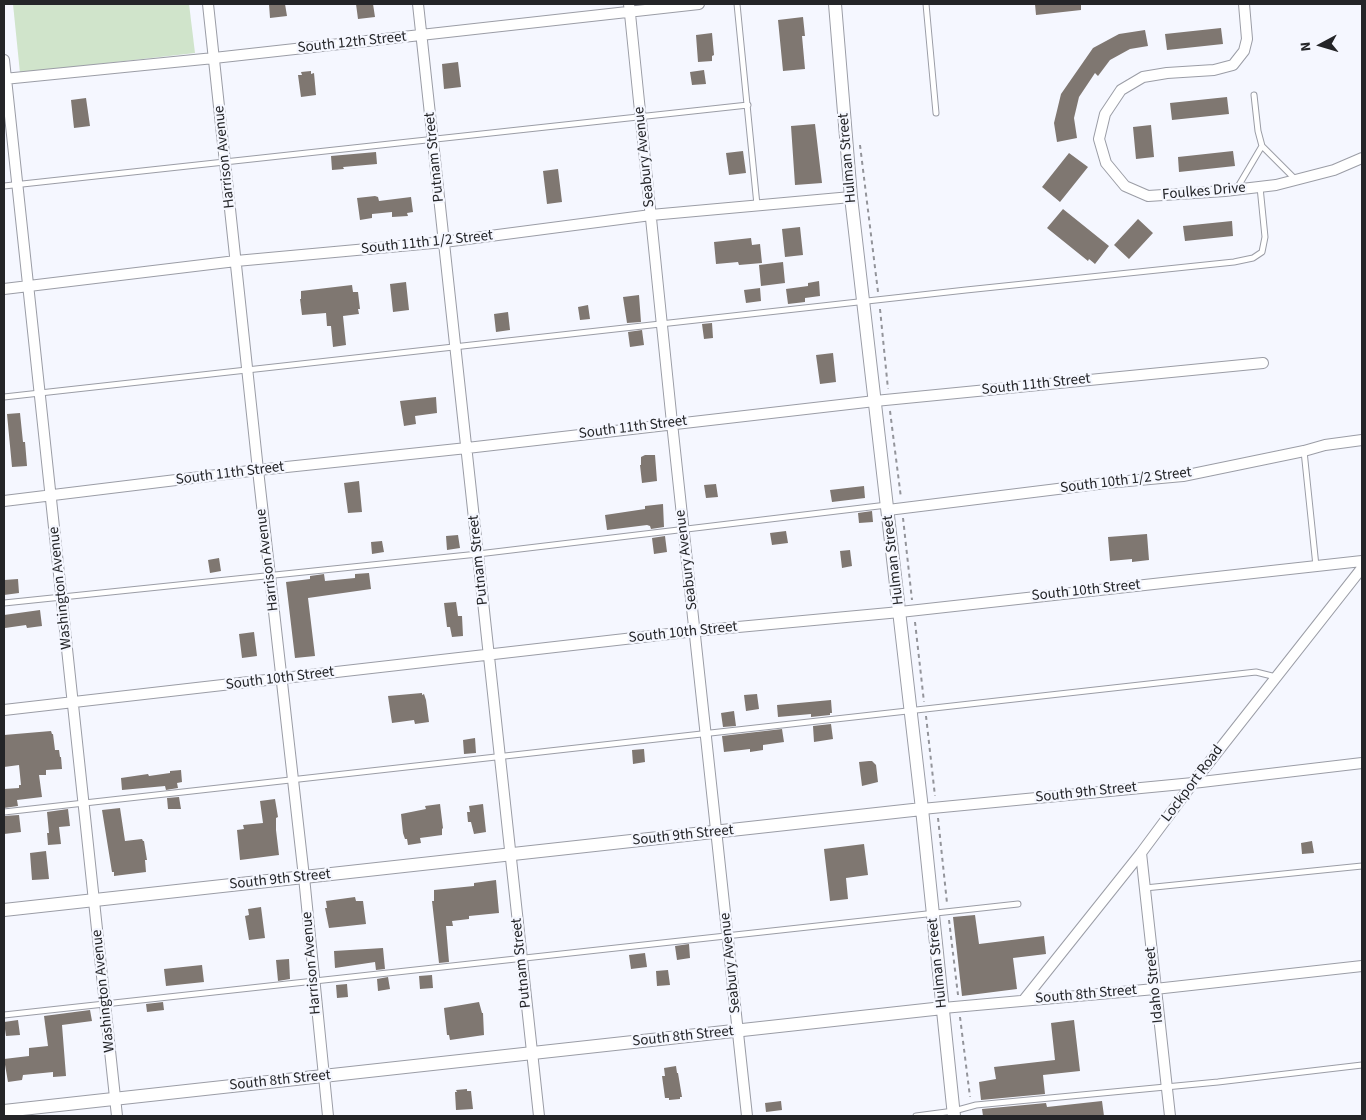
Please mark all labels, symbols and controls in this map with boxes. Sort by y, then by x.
north arrow [1296,20,1346,70]
street label: South 12th Street [297,28,407,58]
text: N [1296,41,1317,52]
street label: Harrison Avenue [211,105,239,209]
street label: Seabury Avenue [631,106,659,208]
street label: Putnam Street [421,111,449,203]
street label: Hulman Street [835,112,861,204]
street label: Foulkes Drive [1162,179,1246,205]
street label: South 11th 1/2 Street [360,227,494,259]
street label: South 11th Street [981,370,1091,400]
street label: South 11th Street [578,412,688,444]
street label: South 11th Street [175,458,285,490]
street label: South 10th 1/2 Street [1059,464,1193,498]
street label: Harrison Avenue [253,508,283,612]
street label: Seabury Avenue [672,509,702,611]
street label: Putnam Street [465,514,493,606]
street label: Hulman Street [880,514,908,606]
street label: Washington Avenue [46,526,76,650]
street label: South 10th Street [1031,576,1141,606]
street label: South 10th Street [628,618,738,648]
street label: South 10th Street [225,663,335,695]
street label: Lockport Road [1158,742,1228,826]
street label: South 9th Street [1034,779,1138,807]
street label: South 9th Street [631,822,735,850]
street label: South 9th Street [228,866,332,894]
street label: Harrison Avenue [299,911,325,1015]
street label: Seabury Avenue [717,912,745,1014]
street label: Putnam Street [508,917,536,1009]
street label: Hulman Street [924,917,952,1009]
street label: Washington Avenue [89,929,119,1053]
street label: Idaho Street [1142,946,1168,1024]
street label: South 8th Street [1035,982,1137,1008]
street label: South 8th Street [631,1023,735,1051]
street label: South 8th Street [228,1067,332,1095]

